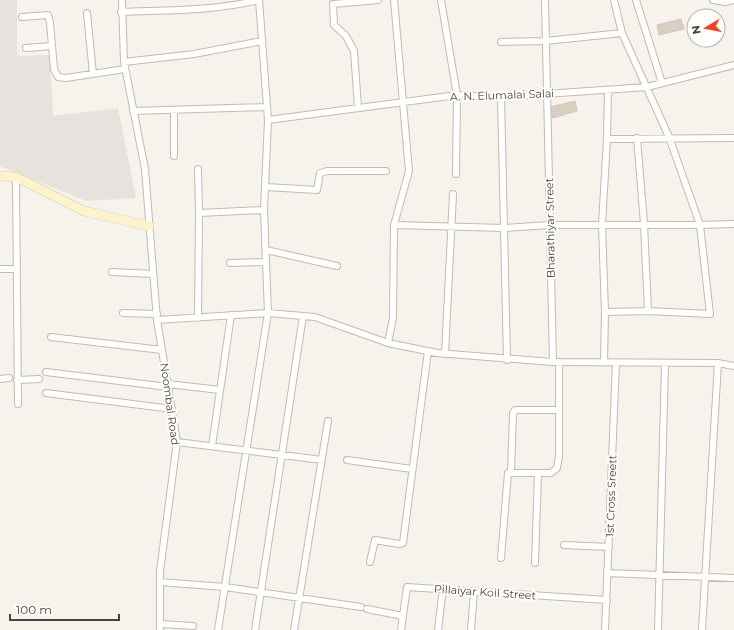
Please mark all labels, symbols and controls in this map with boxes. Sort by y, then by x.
north arrow [686,8,726,48]
text: N [688,24,704,35]
street label: A. N. Elumalai Salai [450,86,554,104]
street label: Bharathiyar Street [542,177,558,278]
street label: Noombal Road [157,362,183,446]
street label: 1st Cross Sreett [603,454,619,537]
street label: Pillaiyar Koil Street [434,581,537,603]
scale bar [10,596,119,622]
text: 100 m [16,602,52,617]

